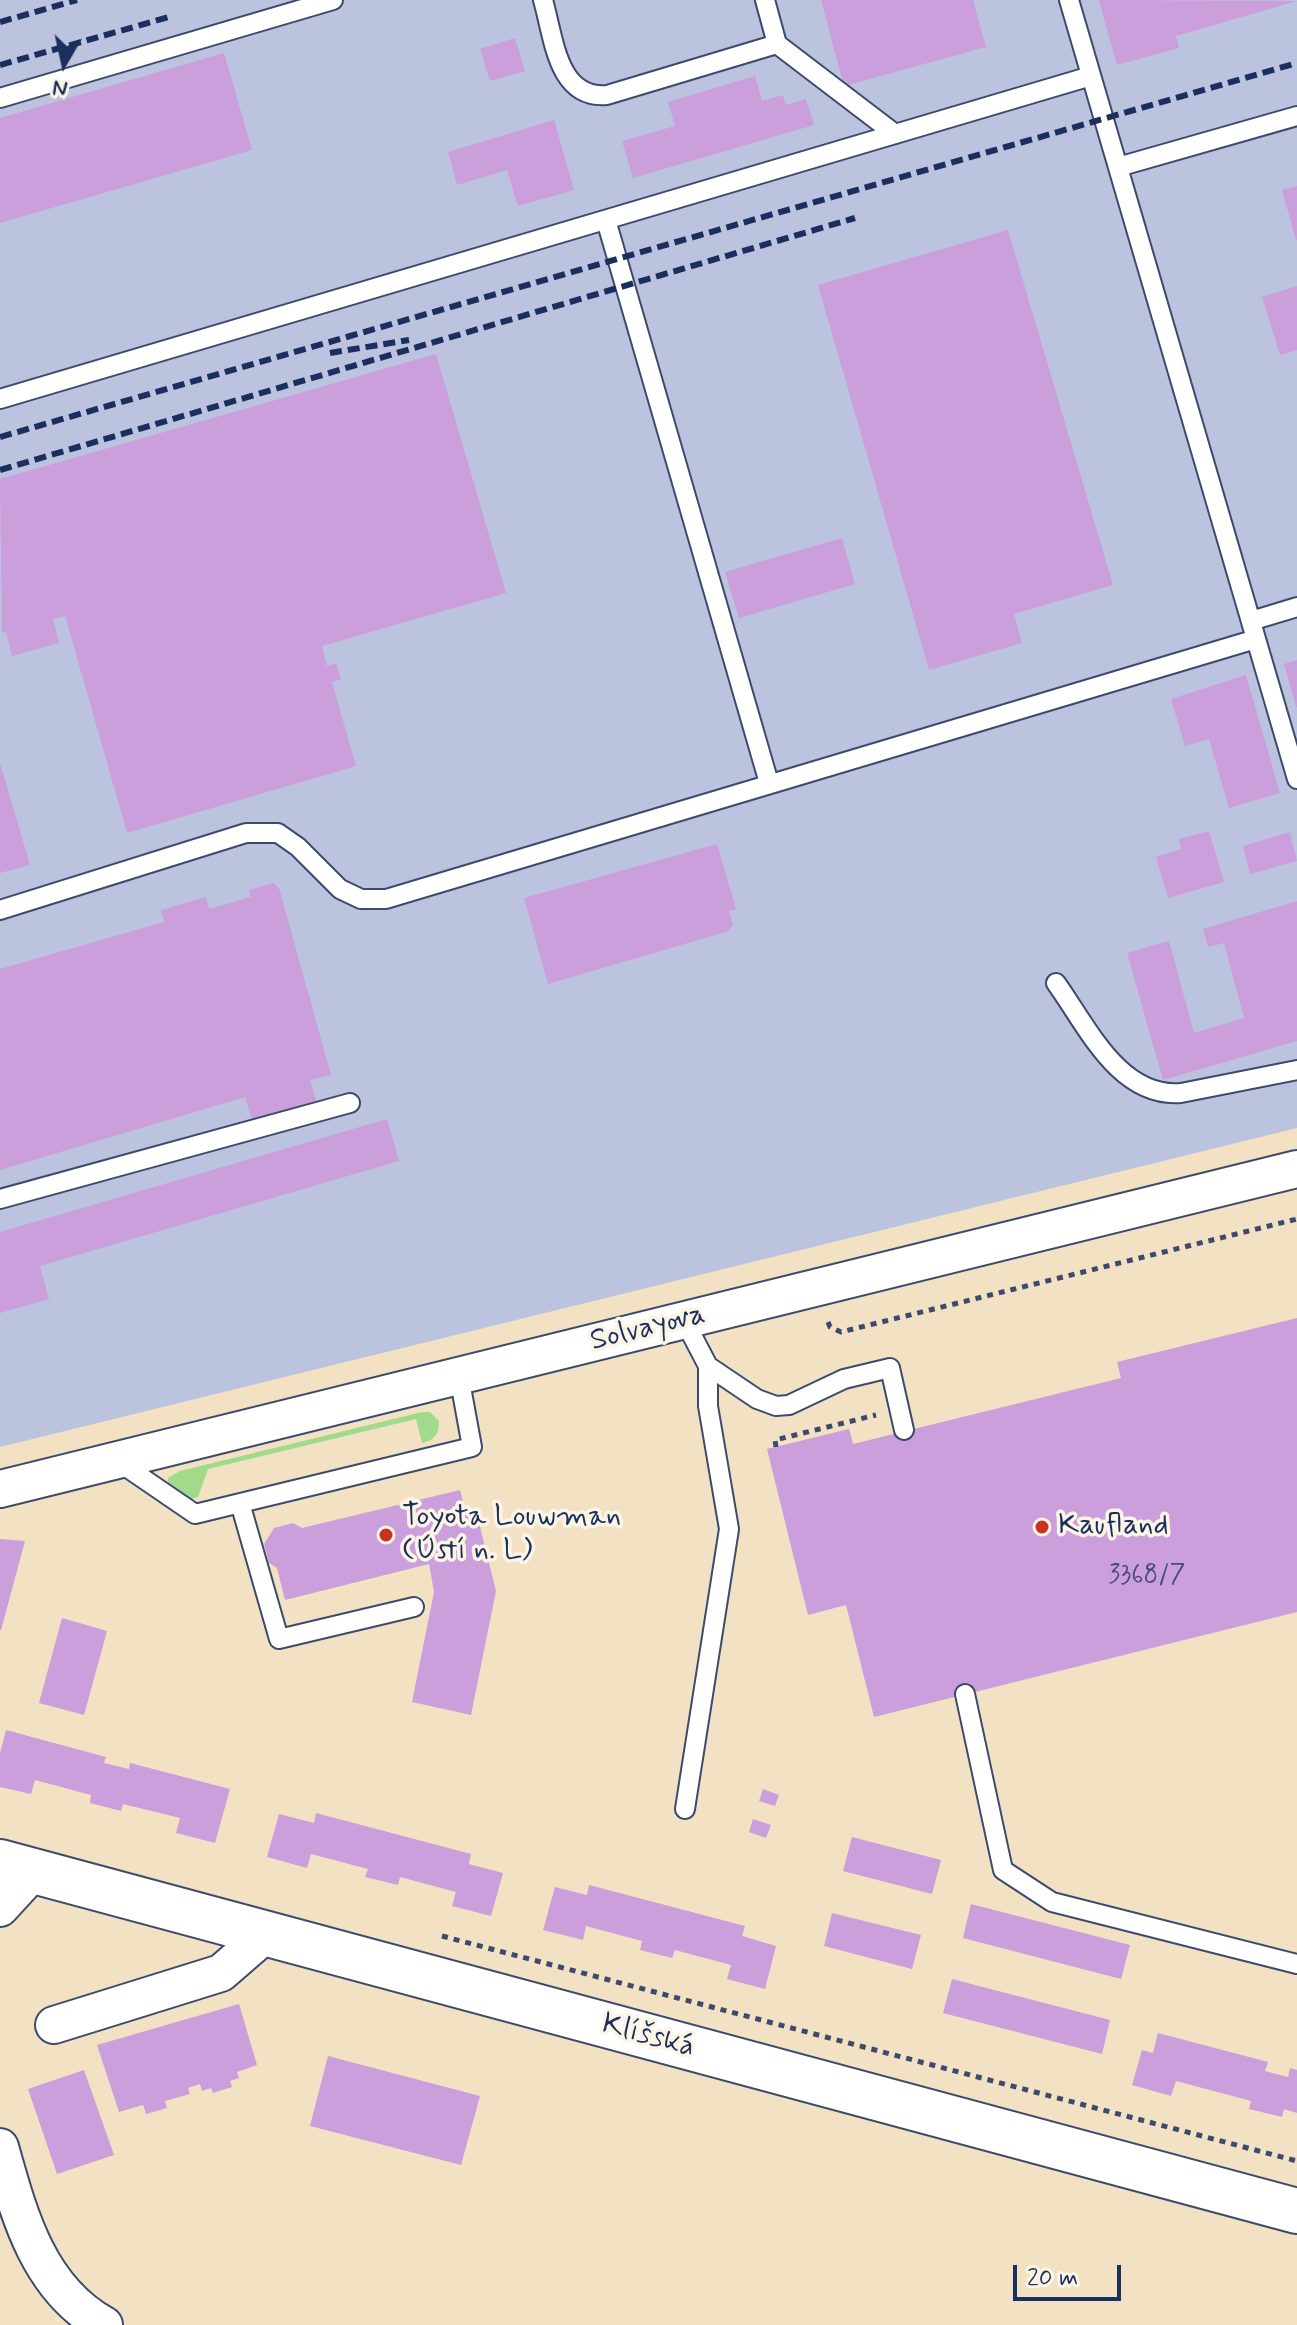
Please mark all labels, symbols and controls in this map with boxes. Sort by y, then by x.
north arrow [24,24,104,104]
text: N [51,73,70,103]
street label: Solvayova [587,1297,709,1361]
place label: Toyota Louwman (Ústí n. L) [402,1500,621,1570]
place label: Kaufland [1058,1509,1169,1545]
marker: Kaufland [1033,1518,1051,1536]
marker: Toyota Louwman (Ústí n. L) [377,1526,395,1544]
house number: 3368/7 [1109,1561,1185,1593]
street label: Klíšská [598,2007,698,2067]
scale bar [1017,2249,1125,2299]
text: 20 m [1027,2263,1078,2294]

